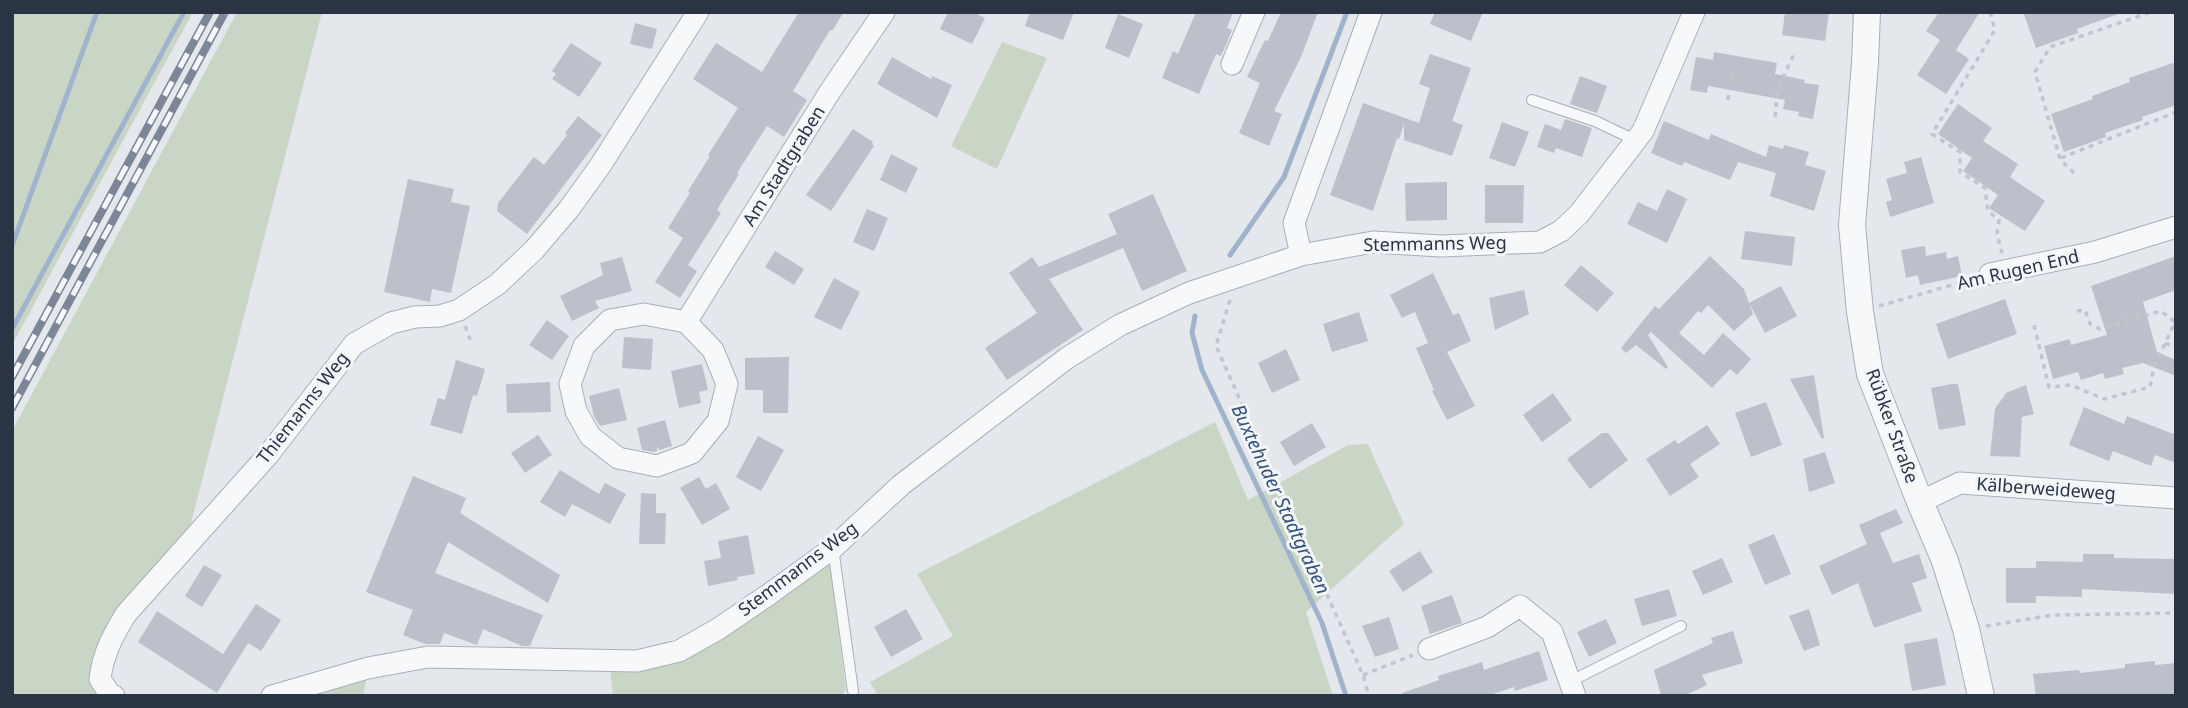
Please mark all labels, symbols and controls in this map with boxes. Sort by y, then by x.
street label: Am Stadtgraben [737,101,830,230]
street label: Stemmanns Weg [1363,230,1507,256]
street label: Am Rugen End [1954,243,2081,295]
street label: Thiemanns Weg [251,346,354,468]
street label: Rübker Straße [1861,365,1925,486]
water label: Buxtehuder Stadtgraben [1226,400,1336,598]
street label: Kälberweideweg [1976,471,2117,505]
street label: Stemmanns Weg [733,515,862,621]

